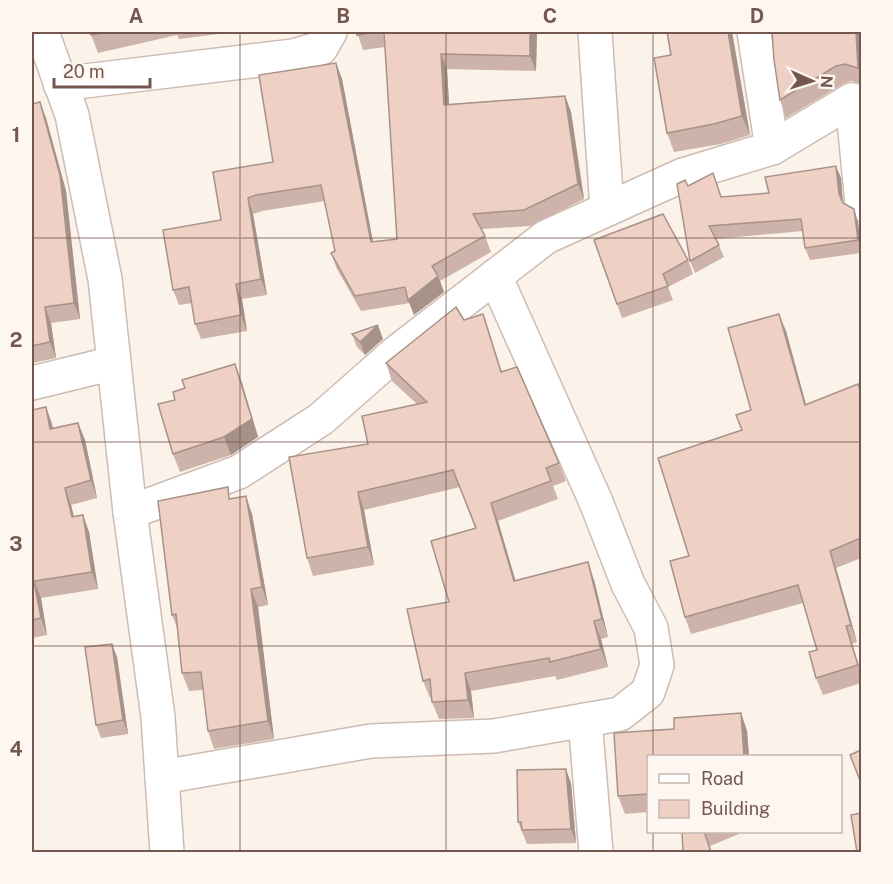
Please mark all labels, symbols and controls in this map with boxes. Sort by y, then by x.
text: A [129,4,143,28]
text: B [336,4,350,28]
text: C [543,4,557,28]
text: D [750,4,764,28]
scale bar [54,51,150,89]
north arrow [782,51,842,111]
text: 20 m [63,61,105,82]
text: N [817,75,836,89]
text: 1 [12,123,20,147]
text: 2 [10,328,22,352]
text: 3 [9,532,23,556]
text: 4 [9,737,23,761]
legend [647,755,842,833]
text: Road [701,768,744,789]
text: Building [701,798,770,819]

